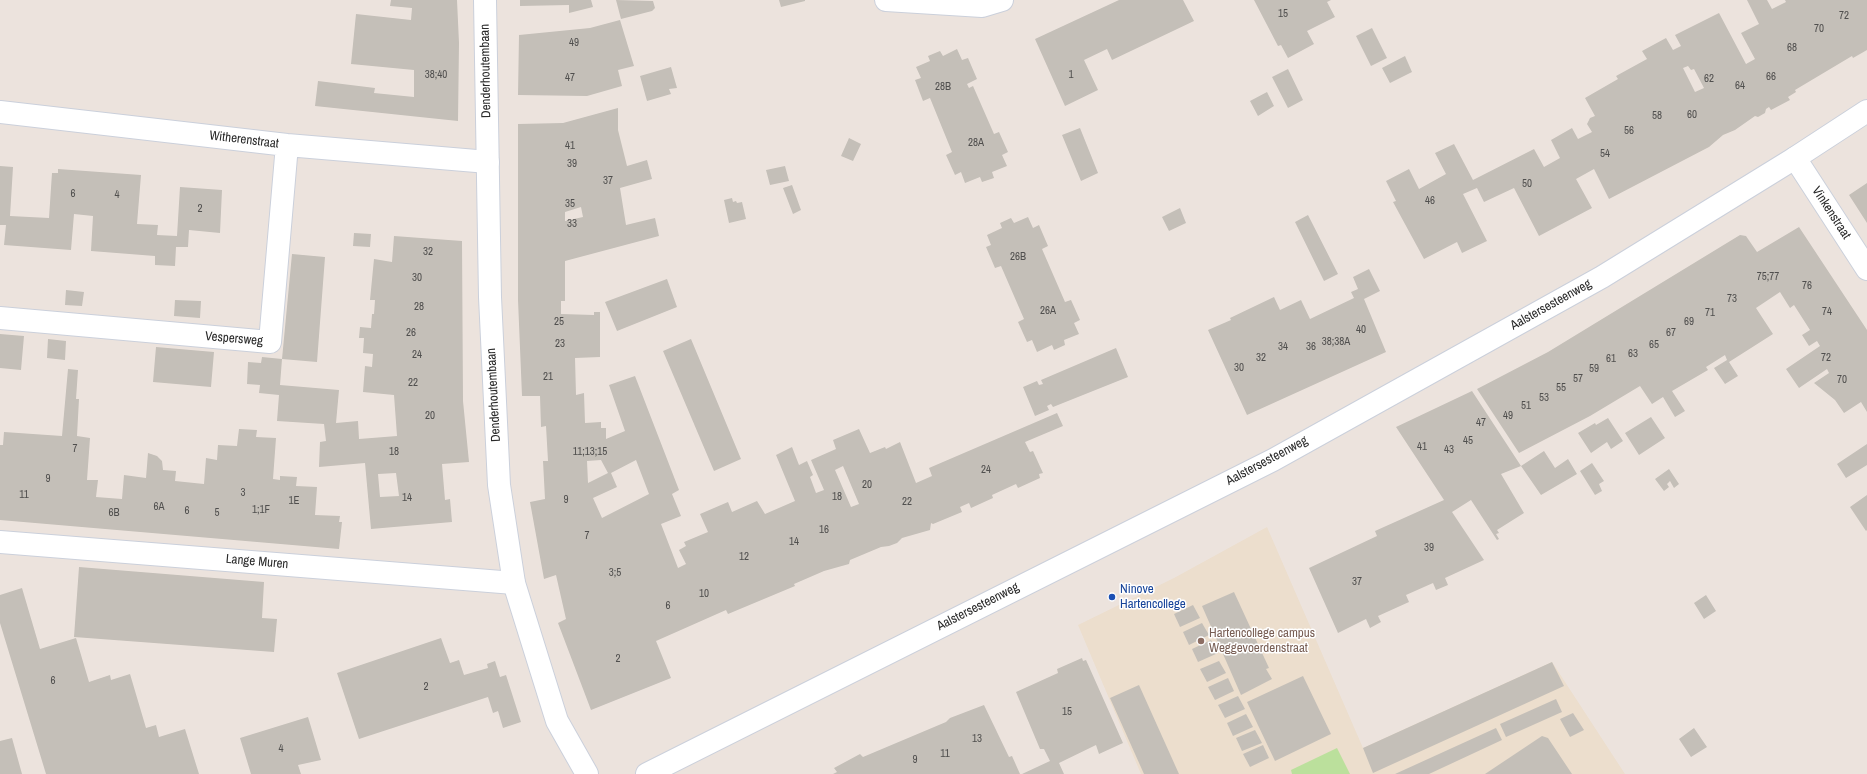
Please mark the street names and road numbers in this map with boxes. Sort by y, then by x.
street label: Denderhoutembaan [477,24,495,118]
street label: Witherenstraat [208,128,280,152]
street label: Vinkenstraat [1808,184,1854,242]
street label: Aalstersesteenweg [1508,276,1594,334]
street label: Vespersweg [204,329,264,349]
street label: Denderhoutembaan [484,348,504,442]
street label: Aalstersesteenweg [1224,433,1310,489]
street label: Lange Muren [225,551,289,573]
street label: Aalstersesteenweg [934,580,1022,634]

